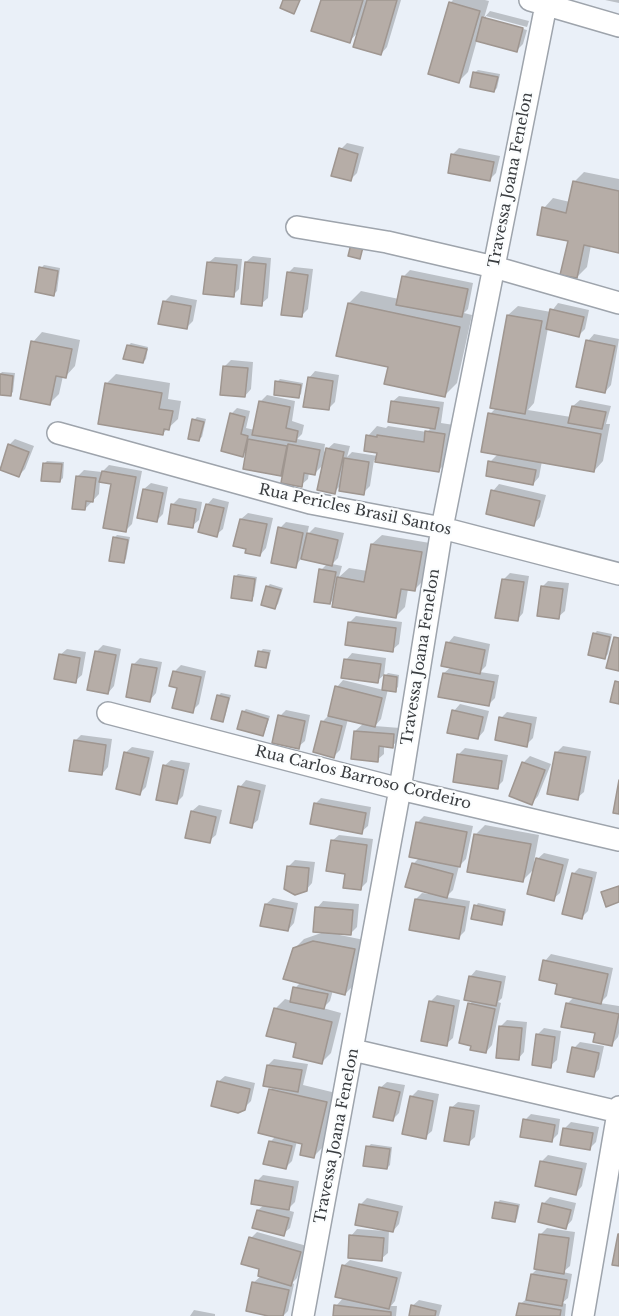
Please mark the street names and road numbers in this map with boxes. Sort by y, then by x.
street label: Travessa Joana Fenelon [485,91,537,269]
street label: Rua Pericles Brasil Santos [257,481,453,539]
street label: Travessa Joana Fenelon [398,568,444,746]
street label: Rua Carlos Barroso Cordeiro [253,742,473,814]
street label: Travessa Joana Fenelon [311,1047,363,1225]

